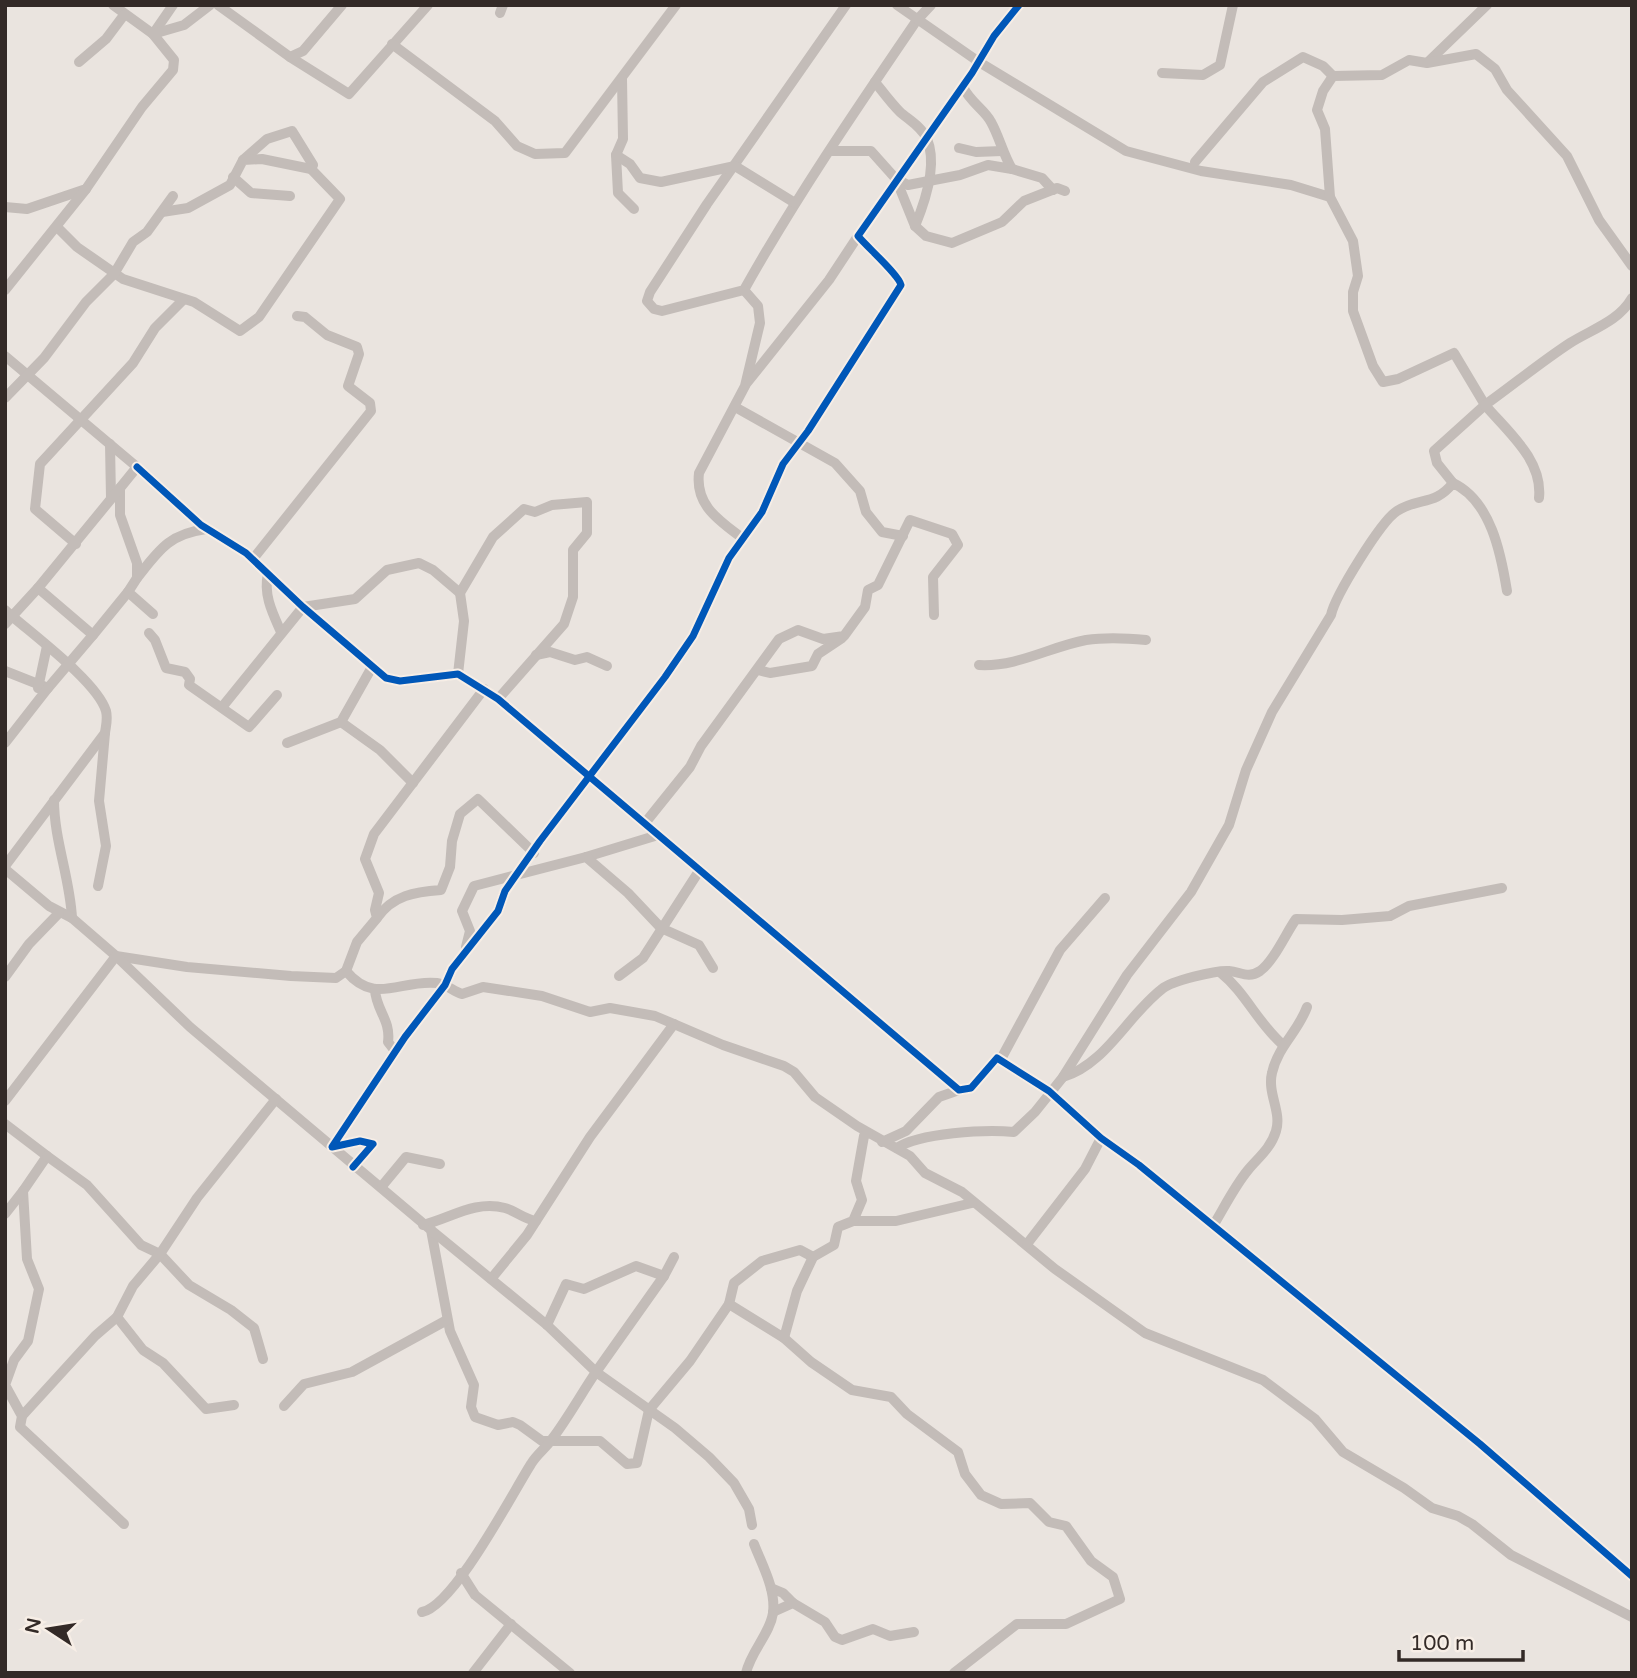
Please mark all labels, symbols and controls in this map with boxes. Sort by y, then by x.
north arrow [14,1594,84,1664]
text: N [21,1616,46,1635]
scale bar [1399,1618,1523,1662]
text: 100 m [1410,1631,1474,1656]

